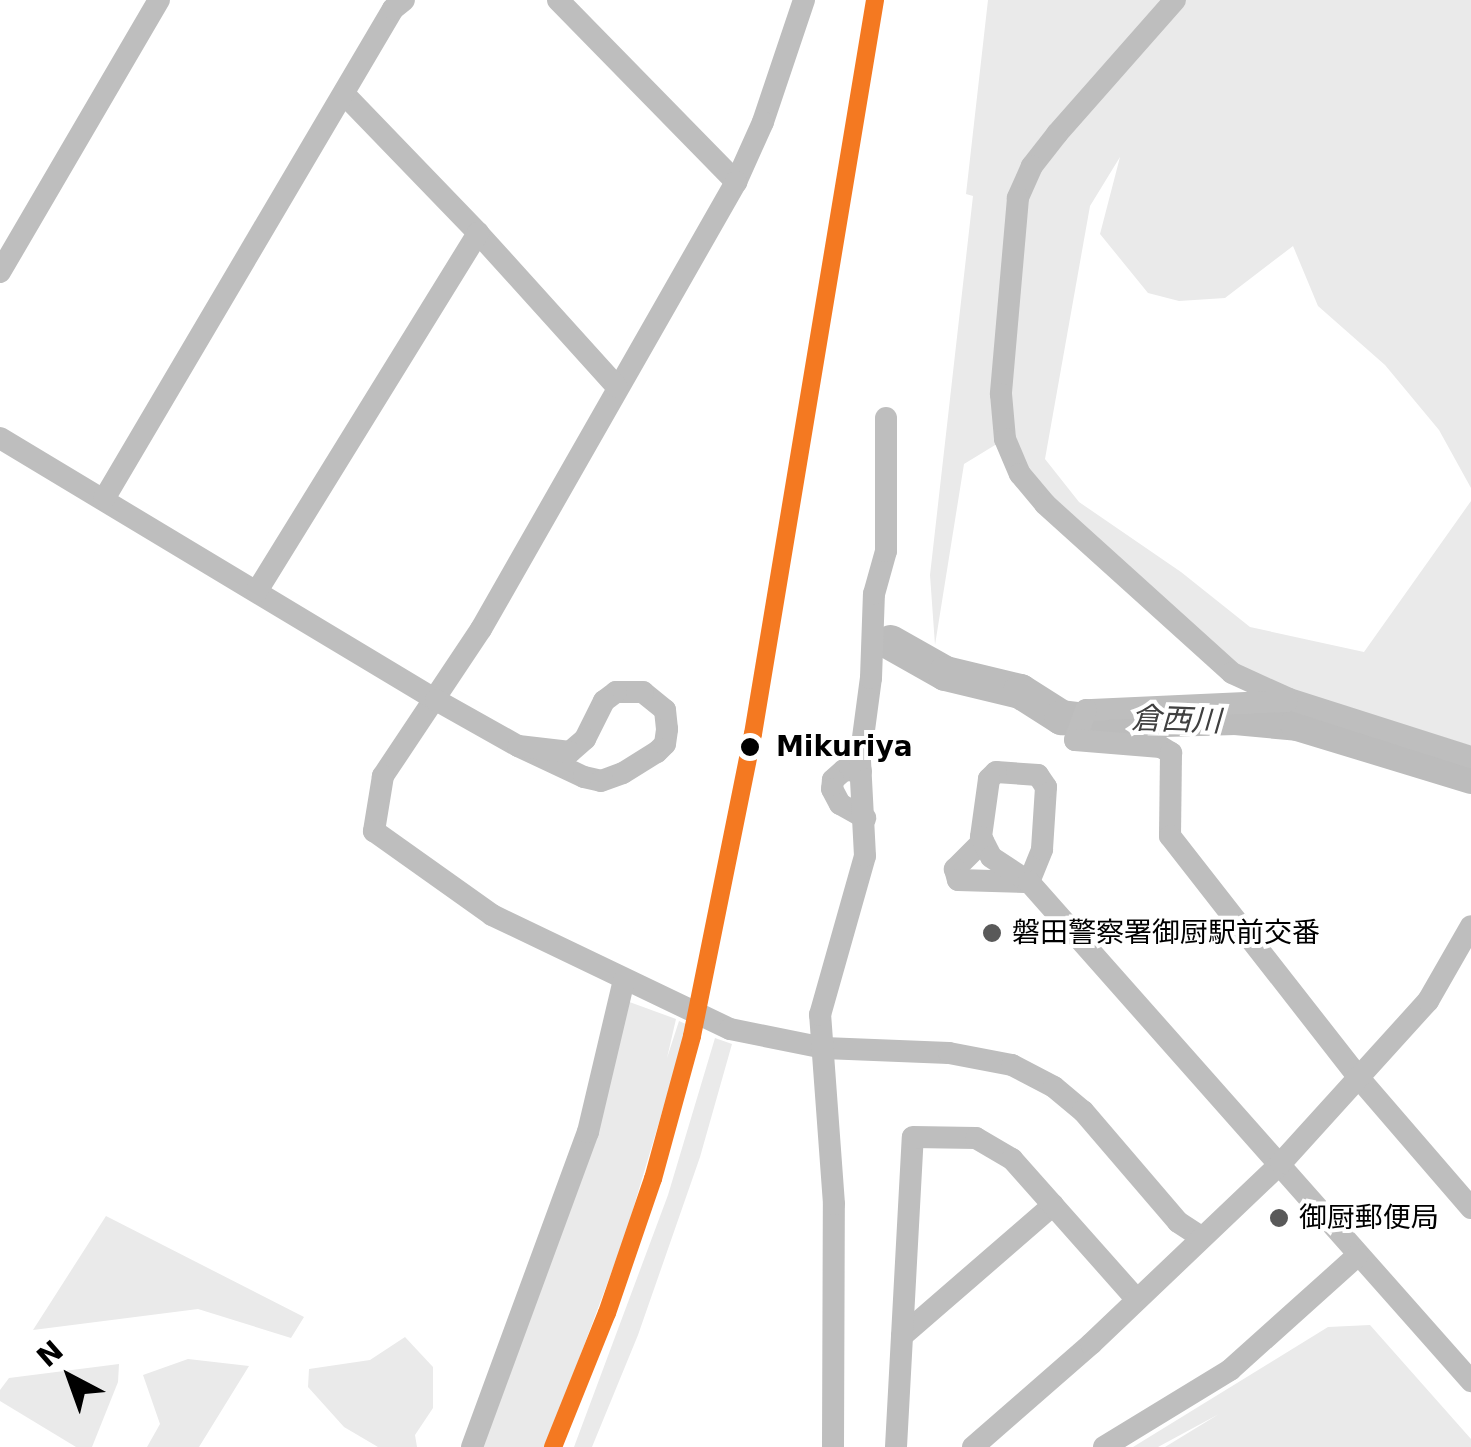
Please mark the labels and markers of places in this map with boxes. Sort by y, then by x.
marker: Mikuriya [733,730,767,764]
place label: Mikuriya [776,730,913,764]
place label: 磐田警察署御厨駅前交番 [1012,916,1320,950]
marker: 磐田警察署御厨駅前交番 [981,922,1003,944]
place label: 御厨郵便局 [1299,1201,1439,1235]
marker: 御厨郵便局 [1268,1207,1290,1229]

